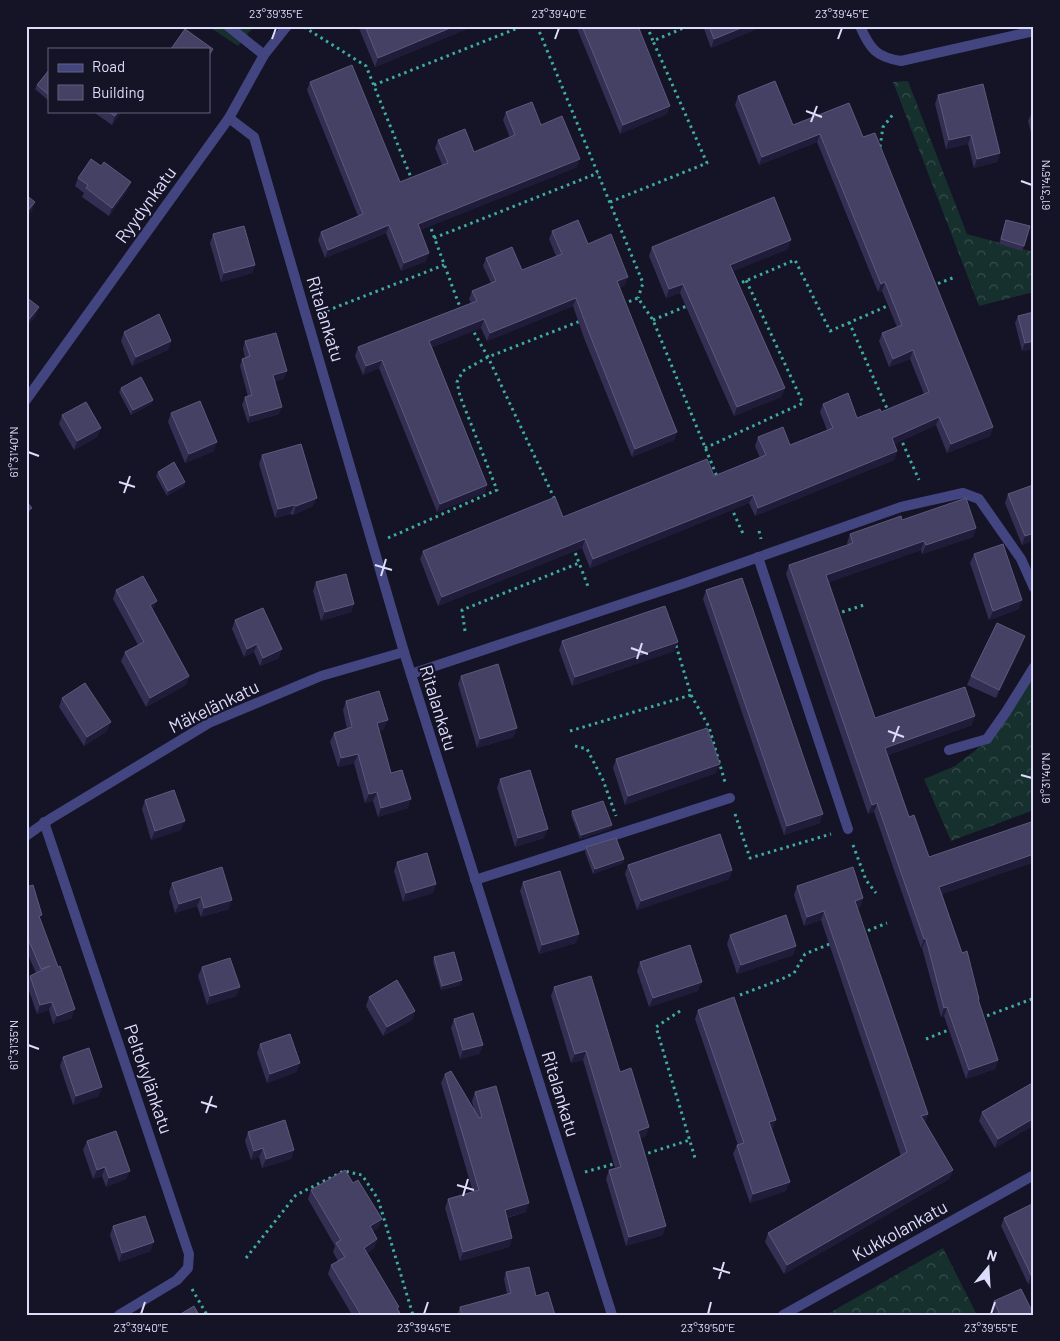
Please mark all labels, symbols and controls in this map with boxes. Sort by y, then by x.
text: 23°39'35"E [249,6,303,20]
text: 23°39'40"E [532,6,586,20]
text: 23°39'45"E [815,6,869,20]
legend [48,48,210,112]
text: Road [92,57,125,75]
text: Building [92,83,145,101]
text: 61°31'45"N [1038,160,1052,210]
street label: Ryydynkatu [110,162,180,247]
street label: Ritalankatu [302,273,349,364]
text: 61°31'40"N [6,426,20,478]
street label: Ritalankatu [415,662,462,753]
street label: Mäkelänkatu [165,675,262,737]
text: 61°31'40"N [1038,752,1052,804]
text: 61°31'35"N [6,1020,20,1070]
street label: Peltokylänkatu [120,1021,178,1136]
street label: Ritalankatu [537,1048,584,1139]
street label: Kukkolankatu [848,1195,951,1265]
north arrow [962,1244,1012,1294]
text: N [985,1246,999,1265]
text: 23°39'40"E [114,1320,168,1334]
text: 23°39'45"E [397,1320,451,1334]
text: 23°39'50"E [681,1320,735,1334]
text: 23°39'55"E [964,1320,1018,1334]

